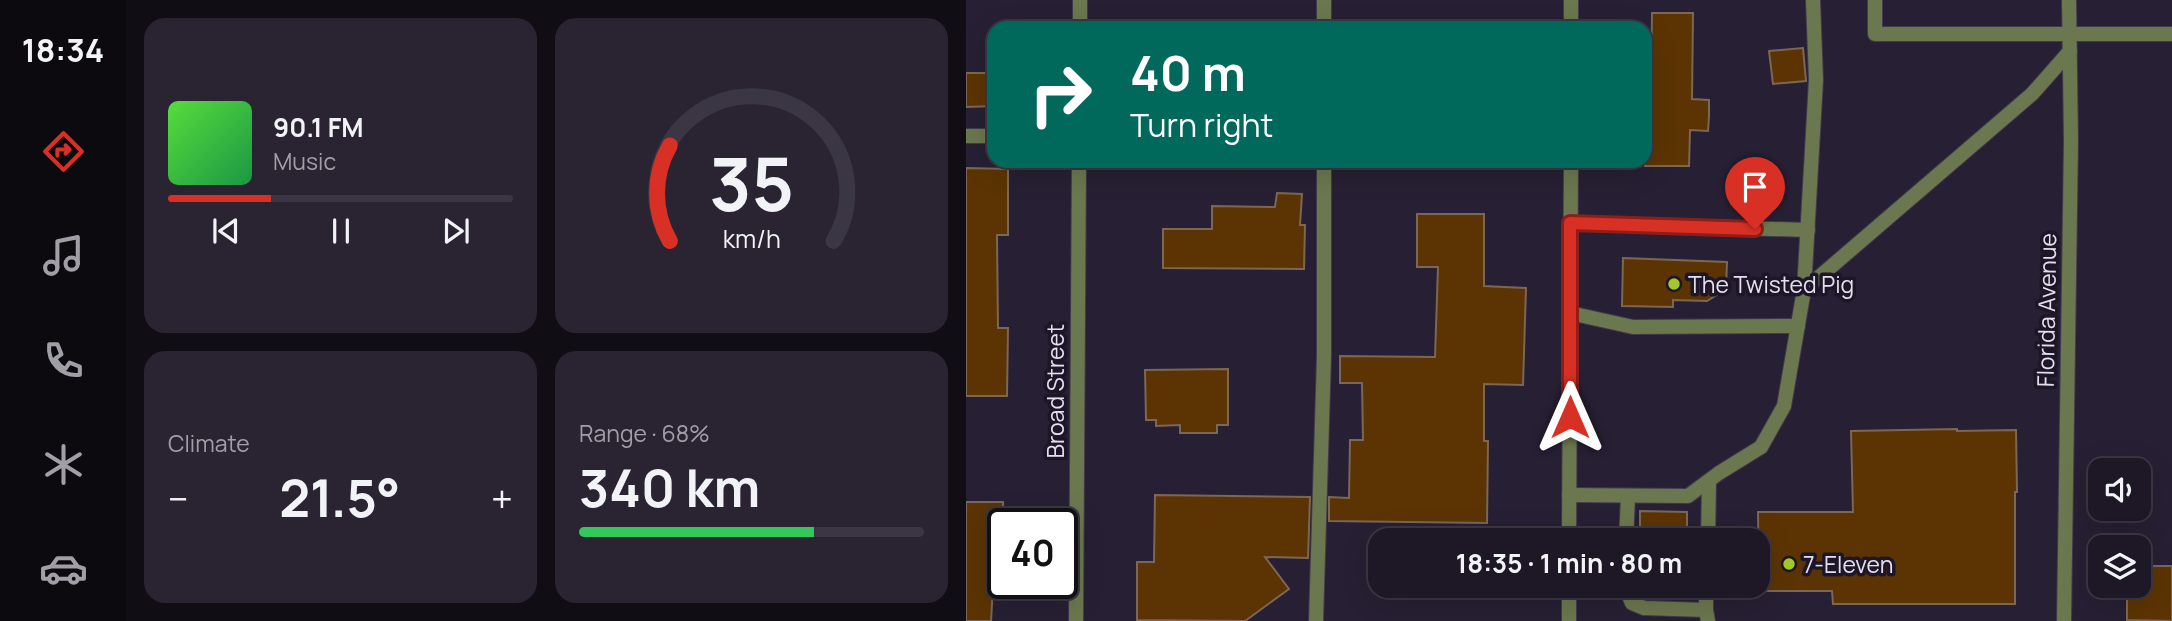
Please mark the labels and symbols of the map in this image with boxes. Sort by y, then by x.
pin [1725,157,1785,229]
street label: Florida Avenue [2029,233,2063,387]
place label: The Twisted Pig [1688,268,1854,300]
marker: The Twisted Pig [1666,276,1682,292]
street label: Broad Street [1039,324,1071,458]
position arrow [1533,380,1607,454]
speed limit sign: 40 [987,508,1078,599]
place label: 7-Eleven [1803,548,1893,580]
marker: 7-Eleven [1781,556,1797,572]

